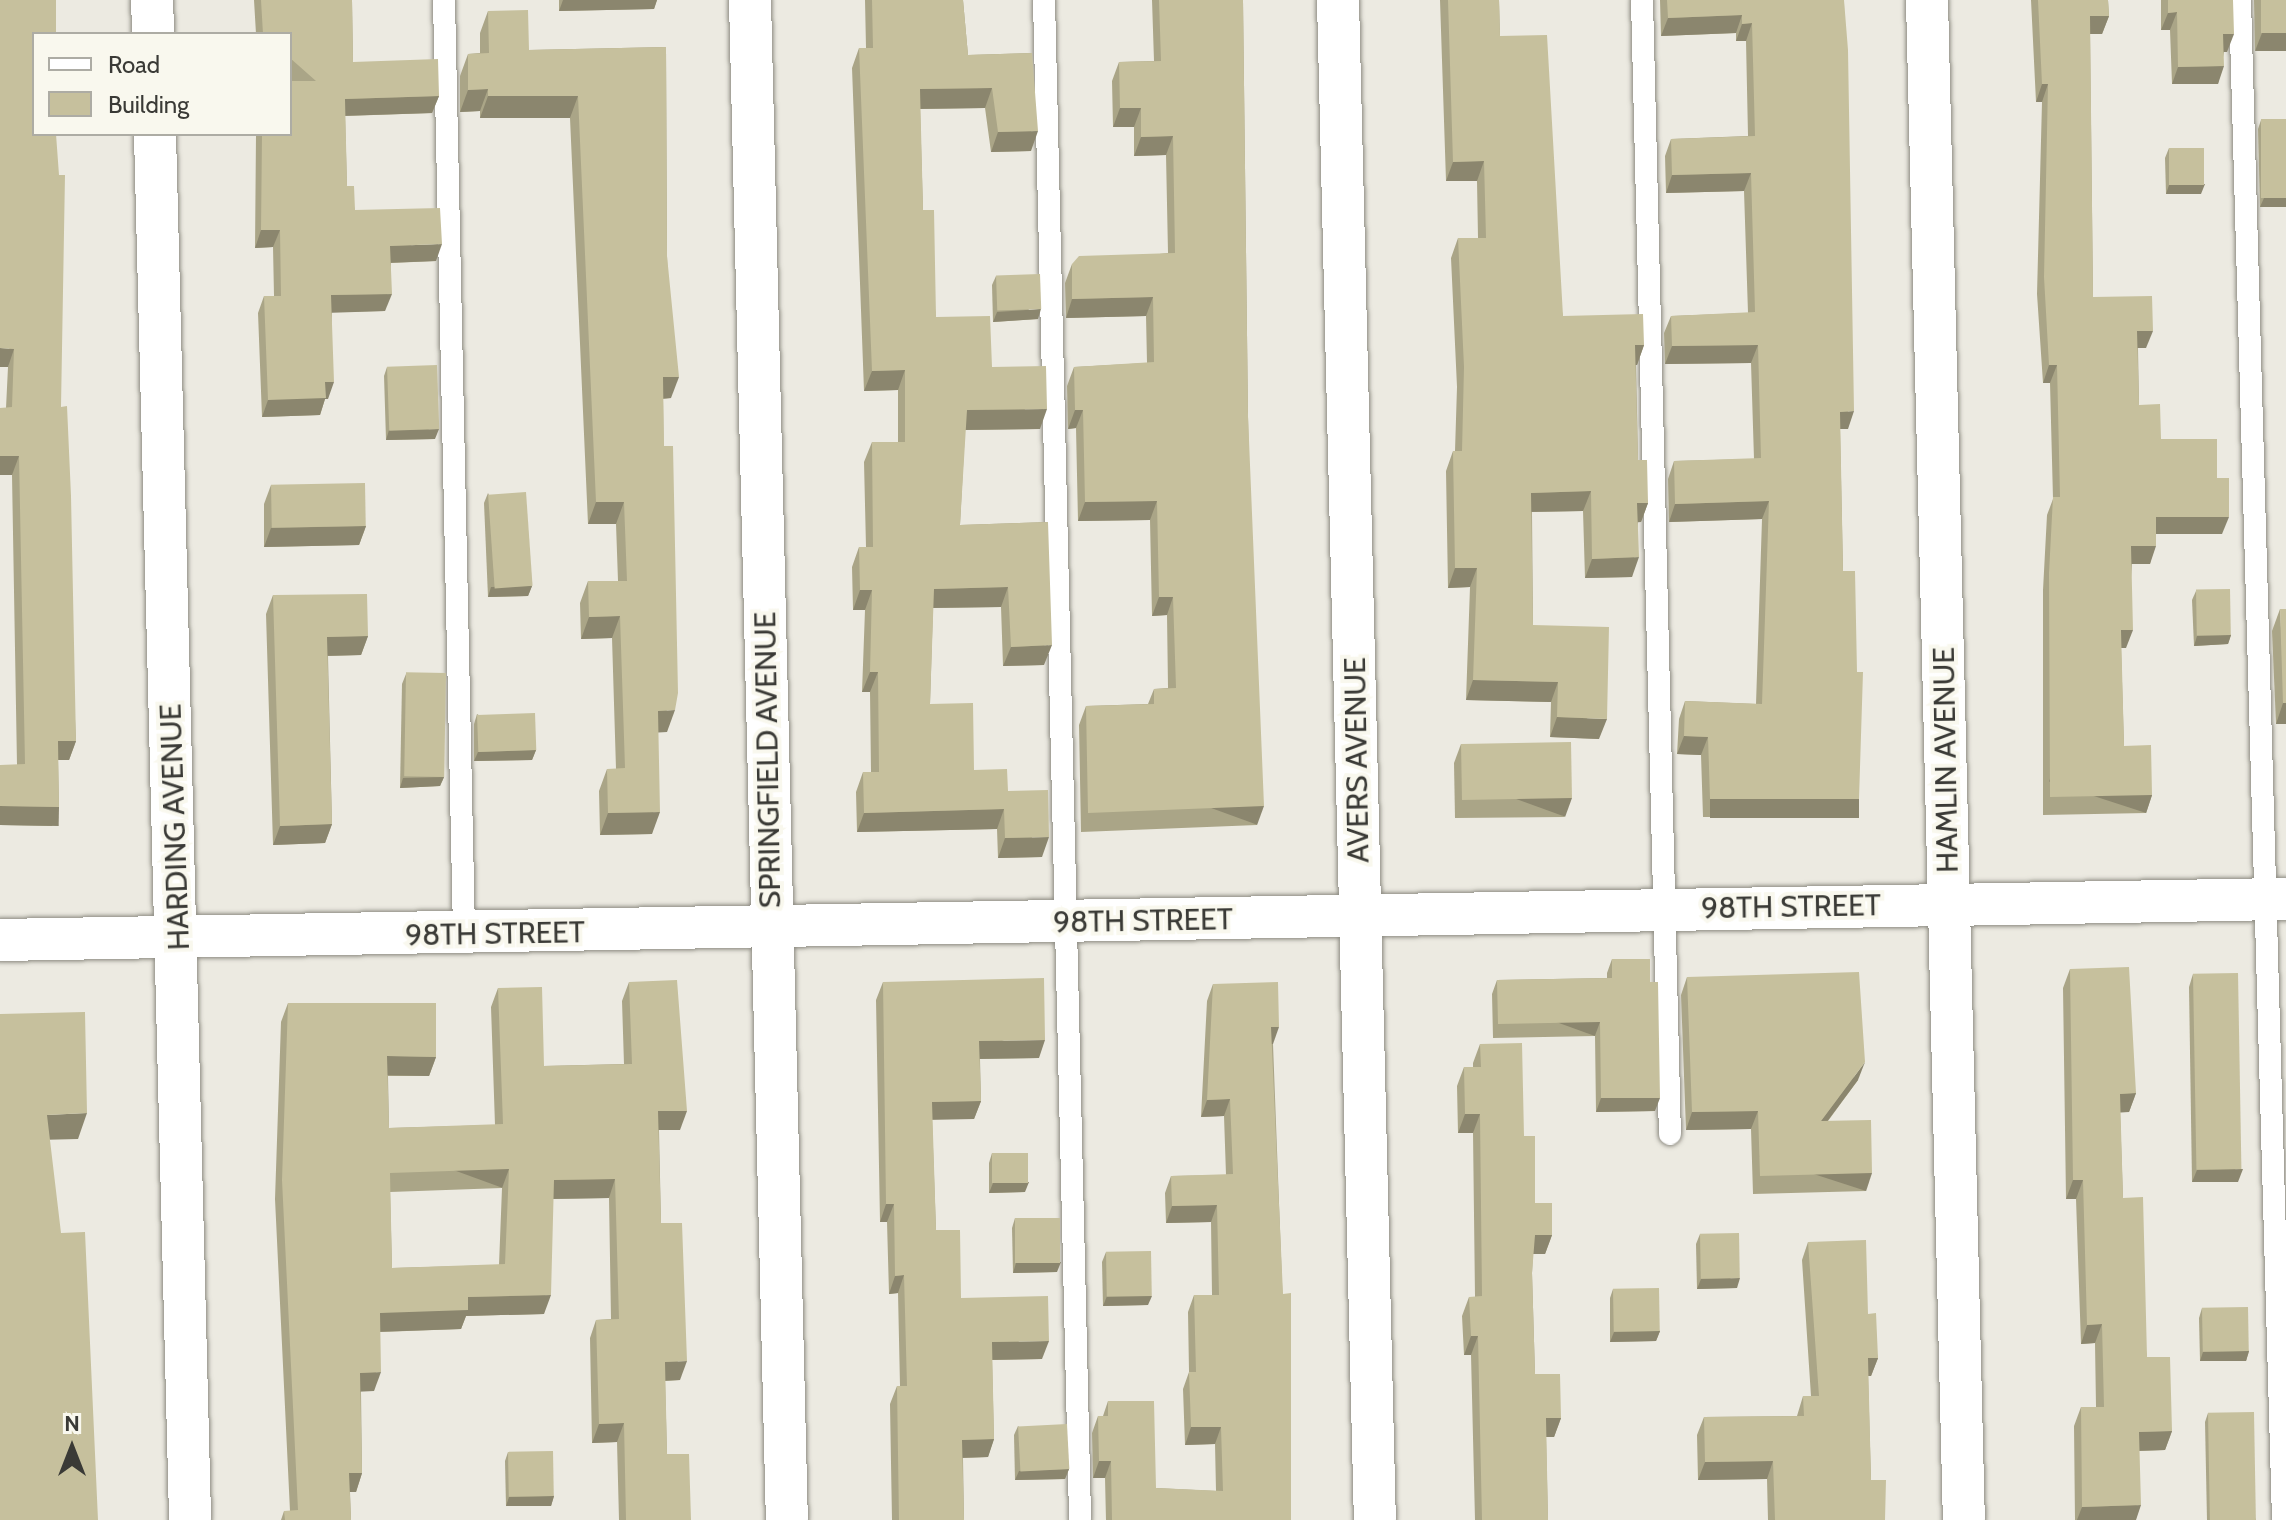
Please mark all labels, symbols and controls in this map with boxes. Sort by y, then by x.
legend [32,32,292,136]
text: Road [108,50,160,79]
text: Building [108,90,189,119]
street label: SPRINGFIELD AVENUE [747,611,789,909]
street label: HAMLIN AVENUE [1926,647,1966,873]
street label: AVERS AVENUE [1337,657,1377,863]
street label: HARDING AVENUE [153,703,197,951]
street label: 98TH STREET [1701,887,1881,927]
street label: 98TH STREET [1053,901,1233,941]
street label: 98TH STREET [405,914,585,954]
north arrow [32,1408,112,1488]
text: N [64,1410,80,1437]

